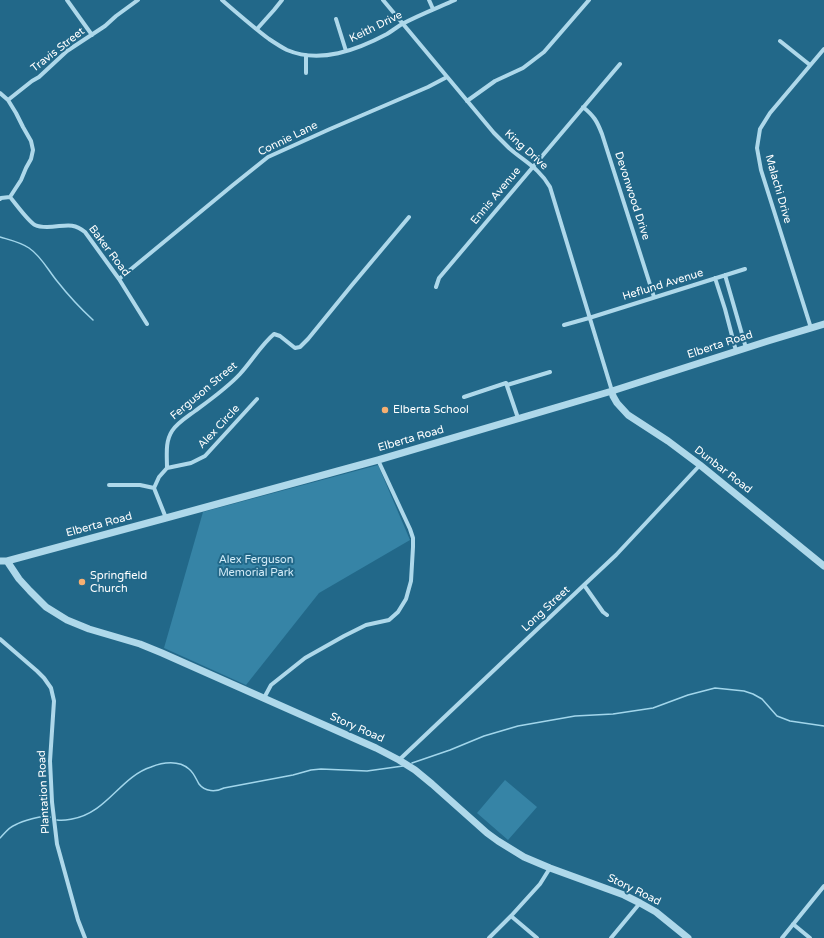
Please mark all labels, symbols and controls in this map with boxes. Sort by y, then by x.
street label: Keith Drive [347,9,405,45]
street label: Travis Street [29,25,87,75]
street label: Connie Lane [256,119,320,159]
street label: King Drive [502,127,550,173]
street label: Devonwood Drive [611,150,653,242]
street label: Malachi Drive [762,153,794,225]
street label: Ennis Avenue [468,165,524,227]
street label: Baker Road [85,223,133,279]
street label: Heflund Avenue [621,266,705,304]
street label: Elberta Road [686,328,754,362]
street label: Ferguson Street [168,359,240,423]
street label: Alex Circle [195,402,243,452]
place label: Elberta School [393,403,469,417]
marker: Elberta School [380,405,390,415]
street label: Elberta Road [376,423,446,455]
street label: Dunbar Road [692,443,754,497]
street label: Elberta Road [64,510,134,540]
park label: Alex Ferguson Memorial Park [218,553,294,579]
place label: Springfield Church [90,569,147,595]
marker: Springfield Church [77,577,87,587]
street label: Long Street [519,583,573,635]
street label: Story Road [328,710,386,746]
street label: Plantation Road [35,750,53,834]
street label: Story Road [605,871,663,909]

